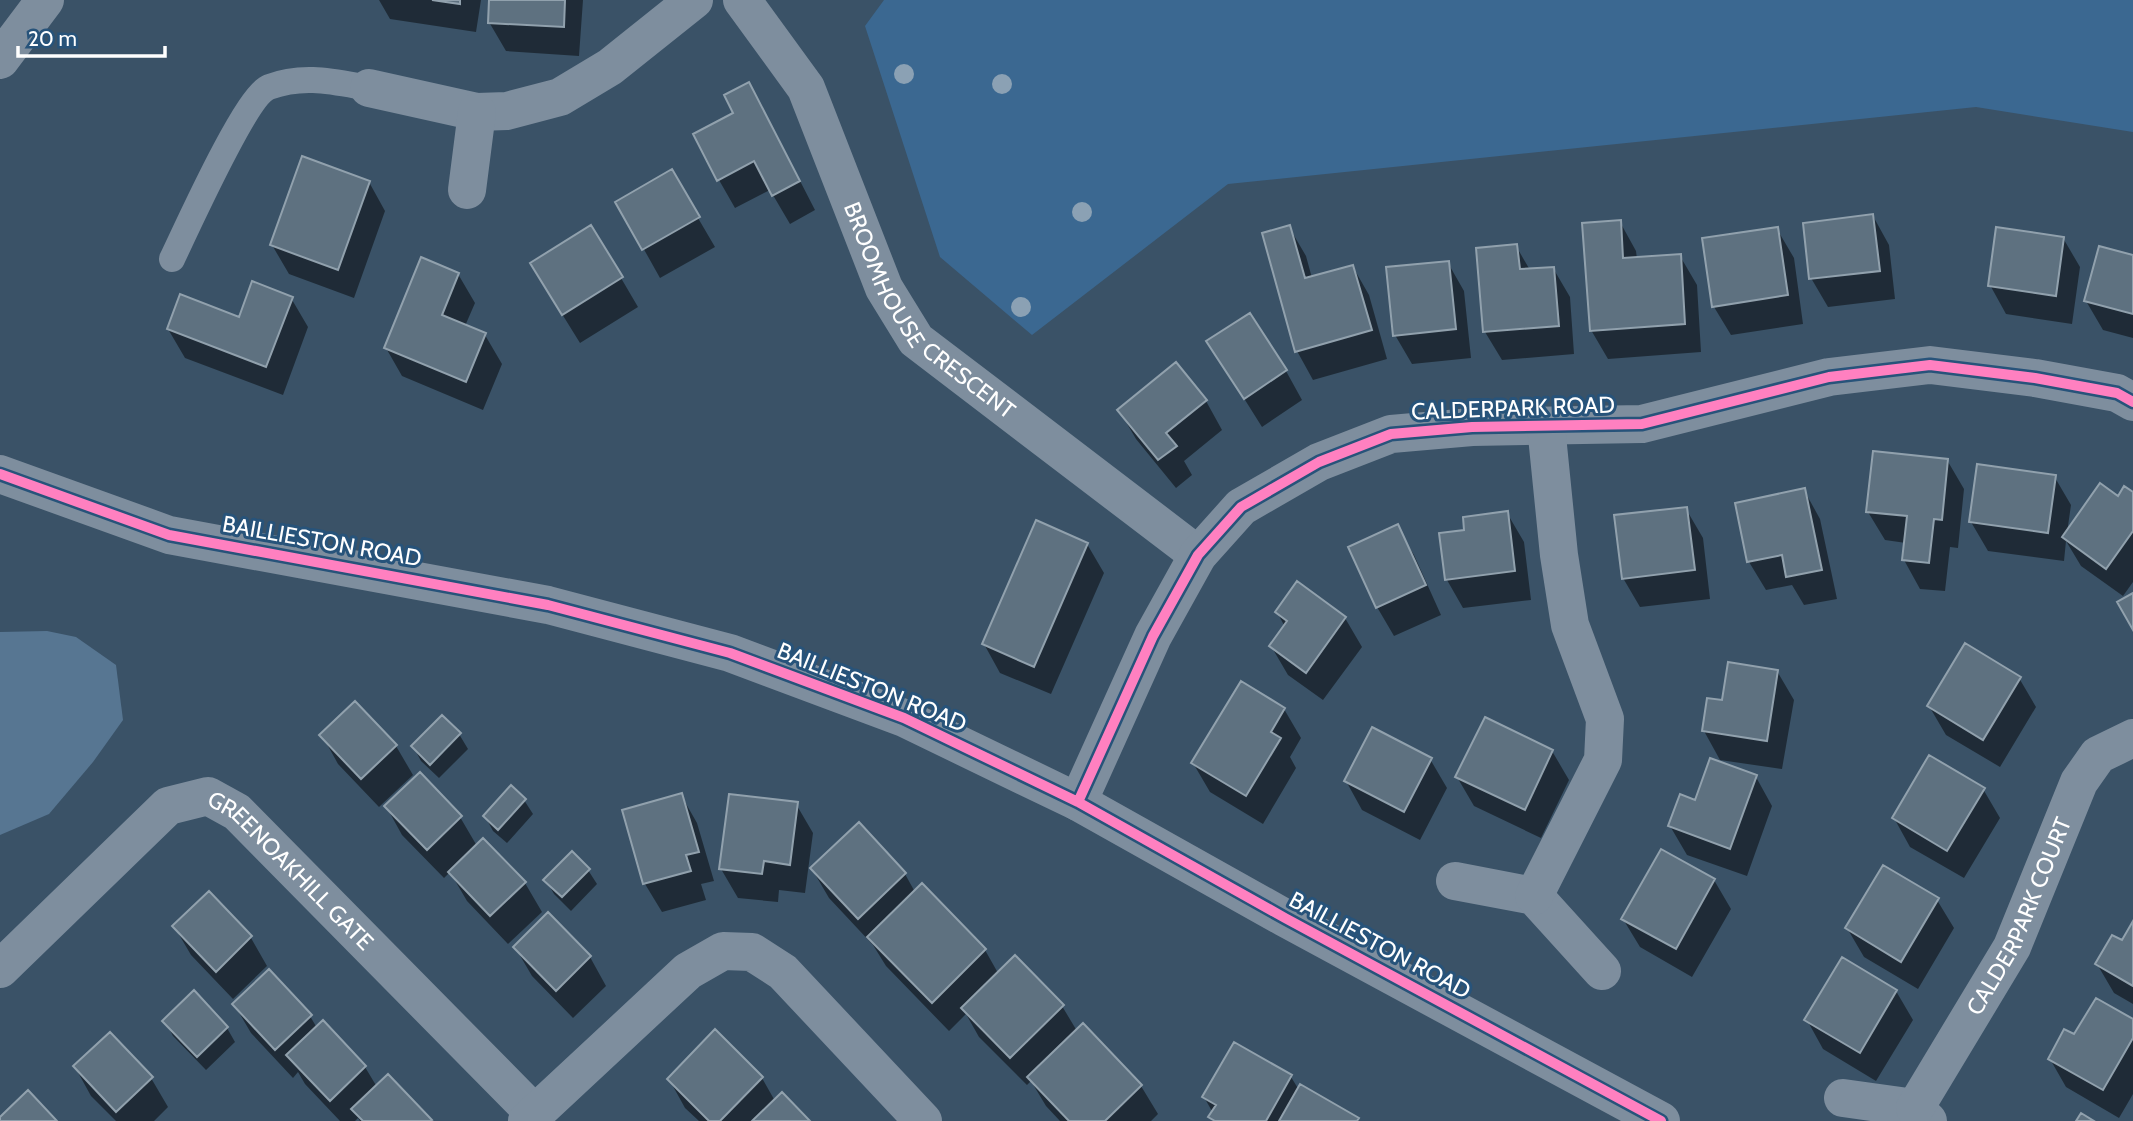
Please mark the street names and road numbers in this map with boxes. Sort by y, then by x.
street label: BROOMHOUSE CRESCENT [838,198,1021,425]
street label: CALDERPARK ROAD [1411,390,1615,426]
street label: BAILLIESTON ROAD [220,510,424,572]
street label: BAILLIESTON ROAD [773,636,971,738]
street label: GREENOAKHILL GATE [203,785,379,956]
street label: CALDERPARK COURT [1960,813,2077,1020]
street label: BAILLIESTON ROAD [1284,885,1476,1005]

